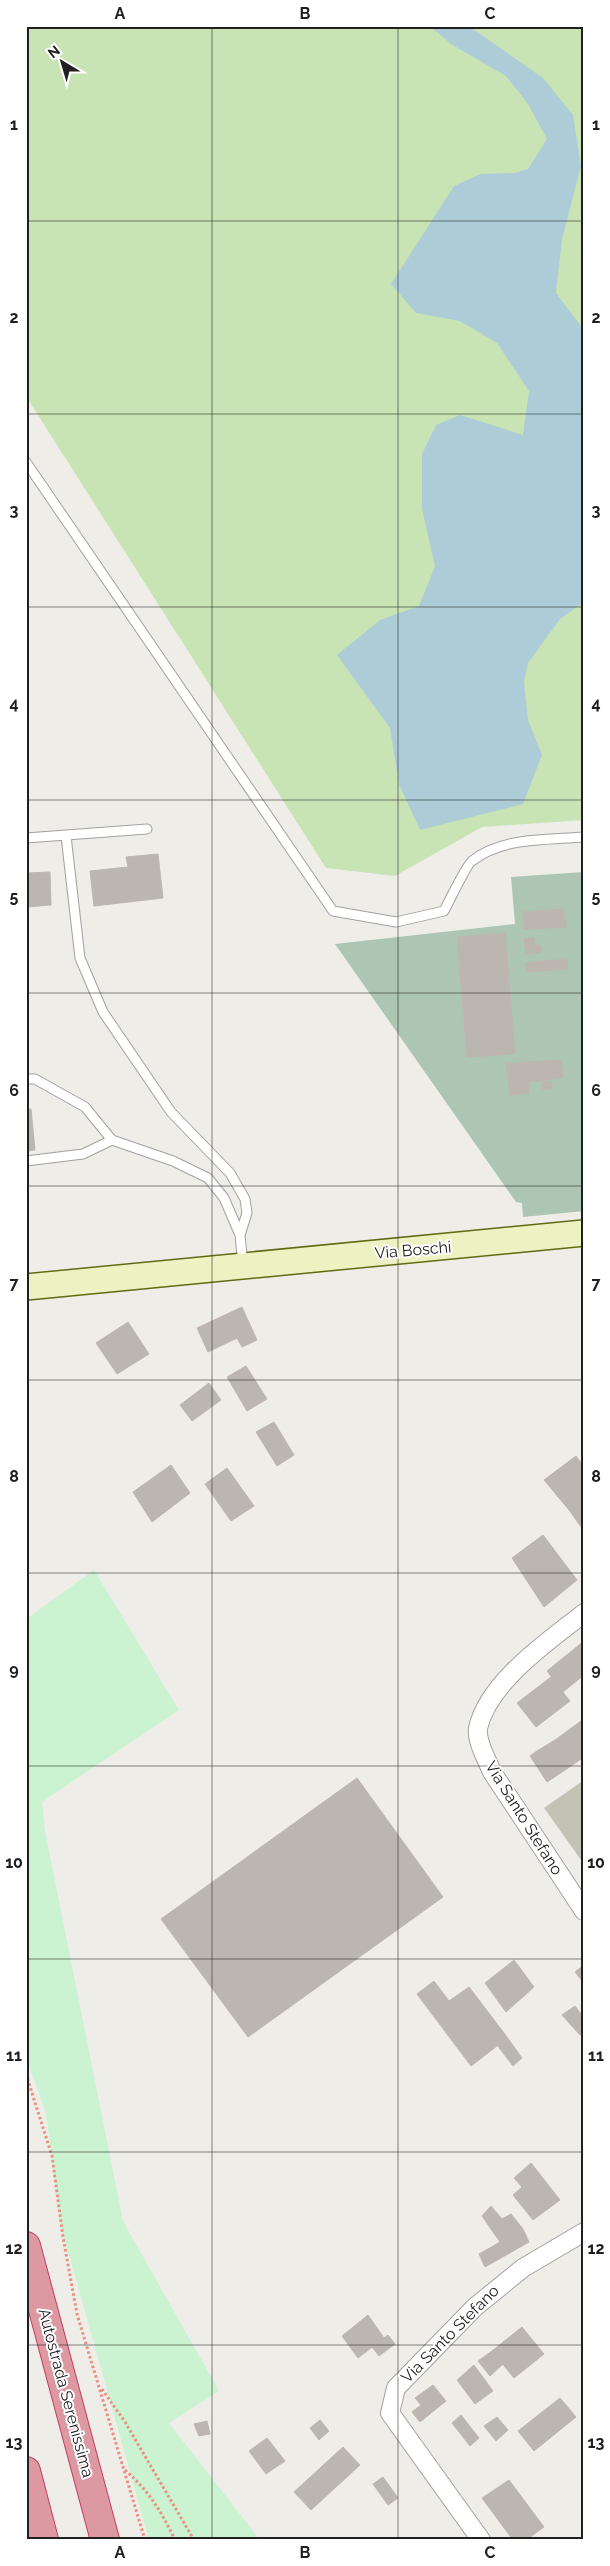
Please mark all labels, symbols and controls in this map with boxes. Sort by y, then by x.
text: A [115,4,126,23]
text: B [300,4,311,23]
text: C [485,4,496,23]
north arrow [38,38,88,88]
text: N [45,42,63,61]
text: 1 [10,115,18,134]
text: 1 [592,115,600,134]
text: 2 [9,308,19,327]
text: 2 [591,308,601,327]
text: 3 [10,501,19,520]
text: 3 [592,501,601,520]
text: 4 [9,694,19,713]
text: 4 [591,694,601,713]
text: 5 [10,887,19,906]
text: 5 [592,887,601,906]
text: 6 [9,1081,19,1100]
text: 6 [591,1081,601,1100]
street label: Via Boschi [374,1237,452,1263]
text: 7 [10,1274,19,1293]
text: 7 [592,1274,601,1293]
text: 8 [9,1467,19,1486]
text: 8 [591,1467,601,1486]
text: 9 [9,1660,19,1679]
text: 9 [591,1660,601,1679]
street label: Via Santo Stefano [481,1758,567,1878]
text: 10 [5,1853,23,1872]
text: 10 [587,1853,605,1872]
text: 11 [6,2046,22,2065]
text: 11 [588,2046,604,2065]
text: 12 [6,2239,22,2258]
text: 12 [588,2239,604,2258]
street label: Via Santo Stefano [397,2281,503,2387]
street label: Autostrada Serenissima [34,2306,98,2480]
text: 13 [6,2433,22,2452]
text: 13 [588,2433,604,2452]
text: A [115,2543,126,2562]
text: B [300,2543,311,2562]
text: C [485,2543,496,2562]

